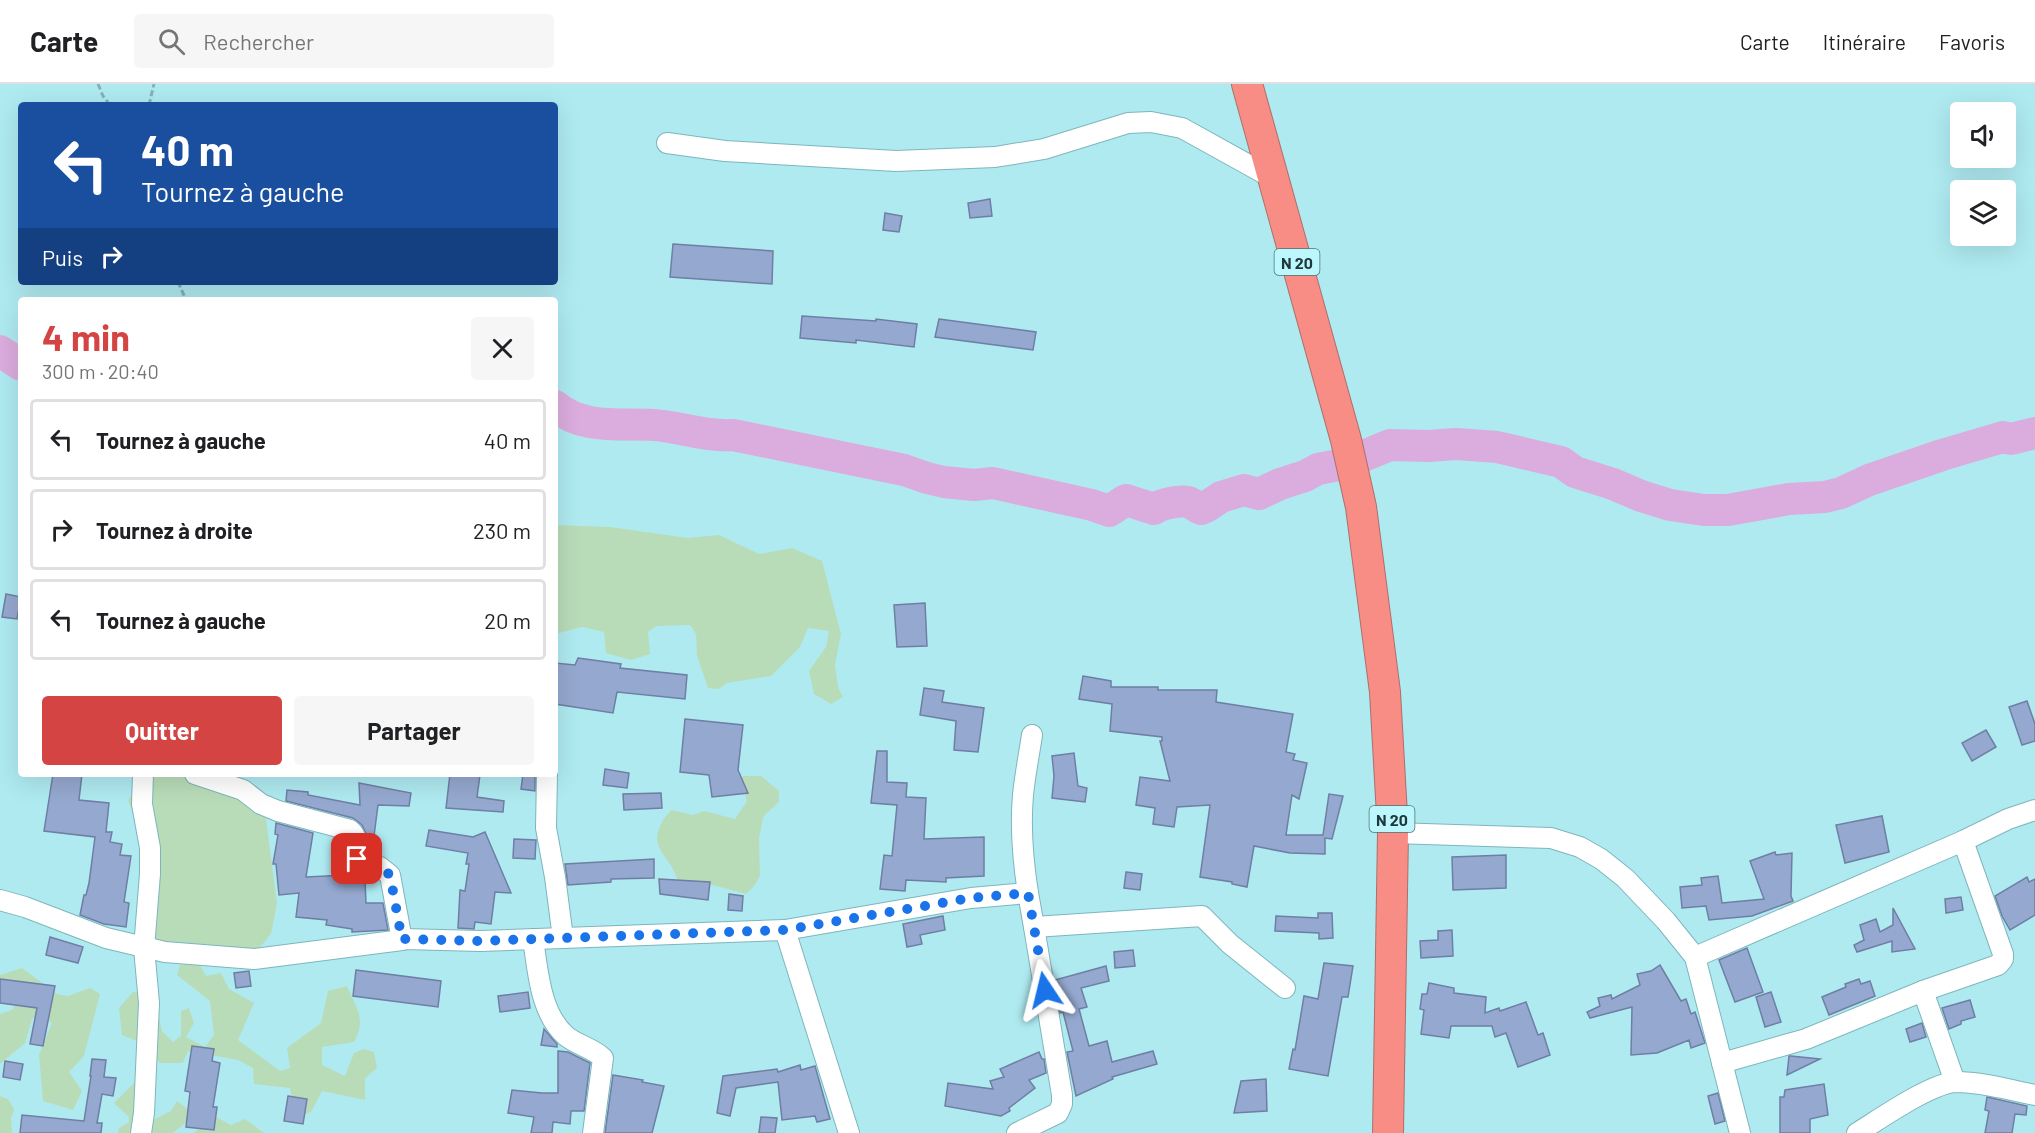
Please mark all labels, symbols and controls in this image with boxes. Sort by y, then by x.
search box [134,14,554,68]
text: Carte [30,24,98,58]
icon: search [155,25,188,58]
text: Rechercher [203,28,314,54]
text: Carte [1740,29,1790,54]
text: Itinéraire [1823,29,1906,54]
text: Favoris [1939,29,2005,54]
map controls [1950,102,2016,246]
button: sound [1950,102,2016,168]
text: 40 m [141,124,234,174]
icon: left [42,126,120,204]
text: Tournez à gauche [141,175,344,207]
button: layers [1950,180,2016,246]
icon: right [95,240,128,273]
text: Puis [42,244,83,270]
road number: N 20 [1274,249,1320,275]
text: 4 min [42,315,130,358]
button: close [471,317,534,380]
text: 300 m · 20:40 [42,359,159,383]
icon: left [45,423,78,456]
text: Tournez à gauche [96,427,266,453]
text: 40 m [484,427,531,453]
icon: right [45,513,78,546]
text: Tournez à droite [96,517,253,543]
text: 230 m [473,517,531,543]
icon: left [45,603,78,636]
text: Tournez à gauche [96,607,266,633]
text: 20 m [484,607,531,633]
button: Quitter [42,696,282,765]
button: Partager [294,696,534,765]
road number: N 20 [1370,806,1414,832]
pin [331,833,382,884]
icon: arrive [340,842,373,875]
position arrow [1013,958,1077,1022]

